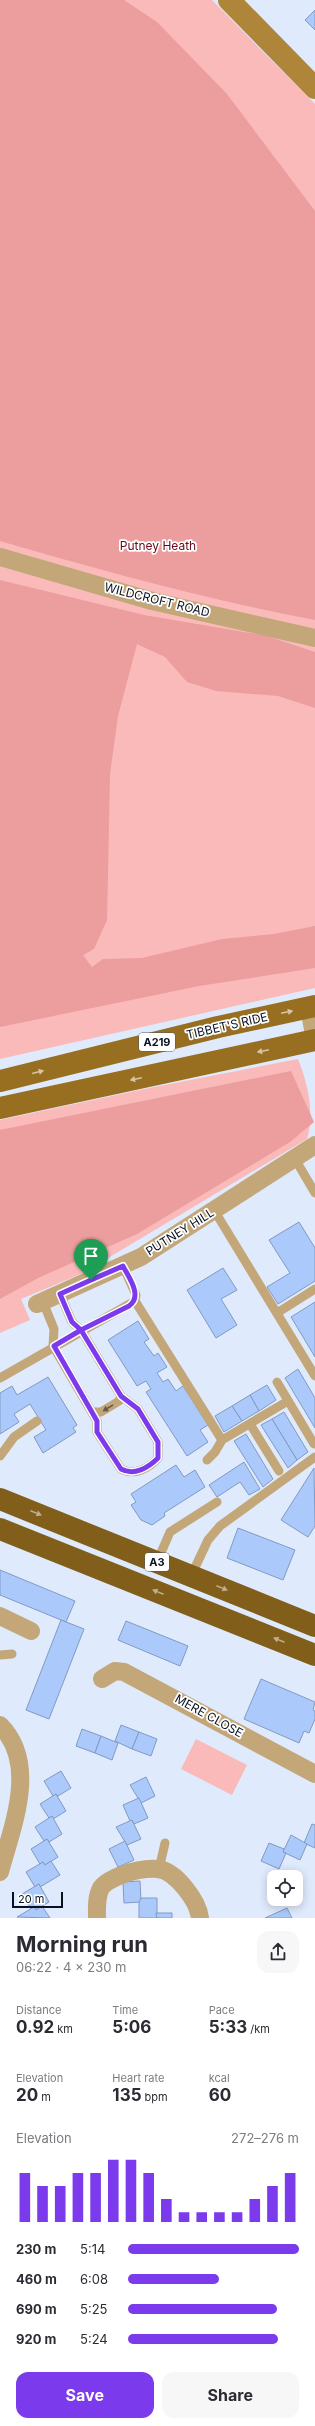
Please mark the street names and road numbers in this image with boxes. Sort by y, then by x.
street label: WILDCROFT ROAD [103,579,211,620]
street label: TIBBET'S RIDE [185,1009,269,1042]
road number: A219 [139,1033,175,1051]
street label: PUTNEY HILL [143,1204,217,1259]
road number: A3 [145,1553,169,1571]
street label: MERE CLOSE [173,1691,246,1740]

